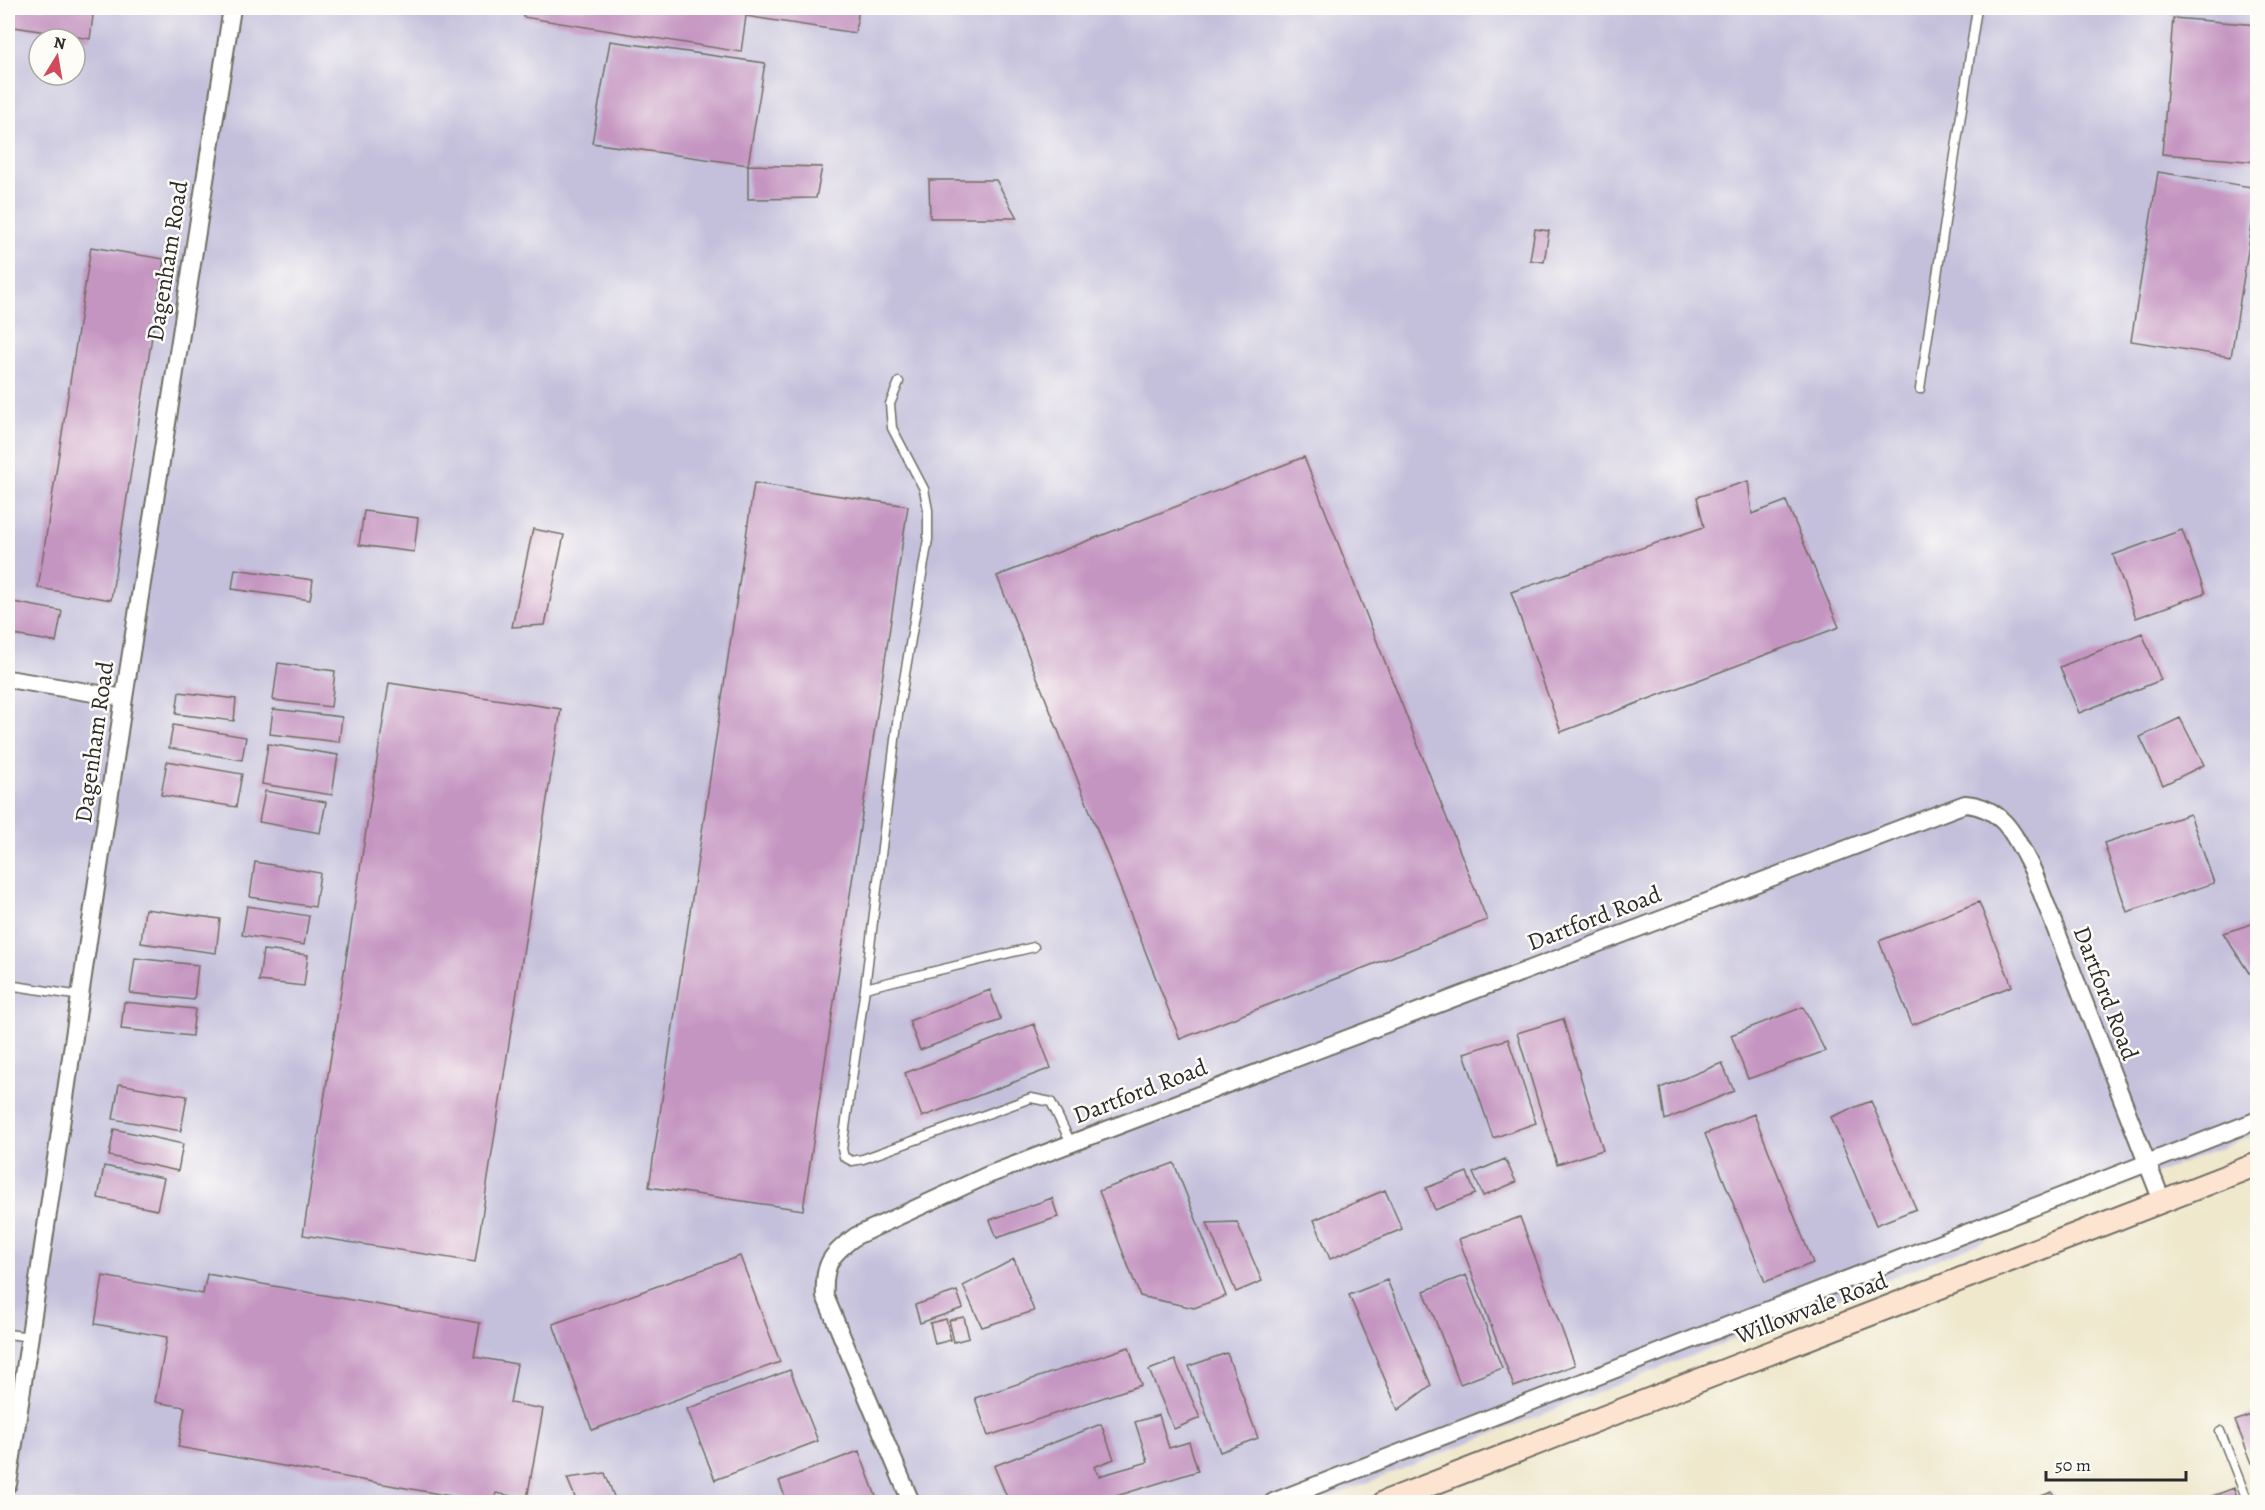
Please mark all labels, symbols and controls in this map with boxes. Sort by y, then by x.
north arrow [27,27,87,87]
text: N [52,31,68,55]
street label: Dagenham Road [138,178,196,344]
street label: Dagenham Road [67,659,121,825]
street label: Dartford Road [1522,878,1666,958]
street label: Dartford Road [2066,921,2146,1065]
street label: Dartford Road [1068,1051,1212,1131]
street label: Willowvale Road [1729,1264,1892,1352]
scale bar [2046,1444,2186,1482]
text: 50 m [2055,1453,2091,1477]

